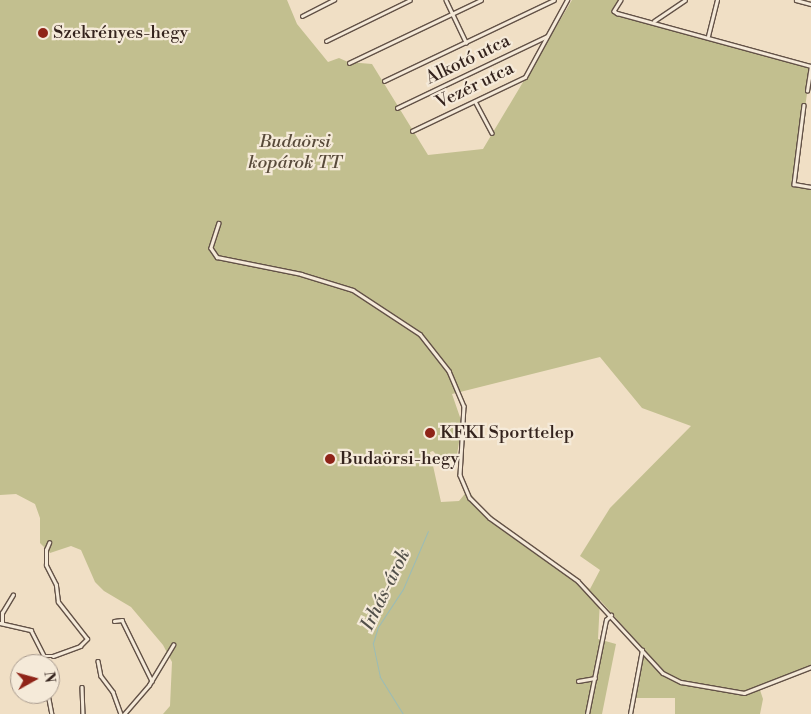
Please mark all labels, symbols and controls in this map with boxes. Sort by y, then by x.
place label: Szekrényes-hegy [53,22,188,44]
marker: Szekrényes-hegy [37,27,49,39]
street label: Alkotó utca [422,30,514,90]
street label: Vezér utca [432,58,518,114]
park label: Budaörsi kopárok TT [248,132,342,174]
place label: KFKI Sporttelep [440,422,574,444]
marker: KFKI Sporttelep [424,427,436,439]
place label: Budaörsi-hegy [340,448,459,470]
marker: Budaörsi-hegy [324,453,336,465]
water label: Irhás-árok [356,545,416,635]
north arrow [10,654,60,704]
text: N [39,671,59,684]

